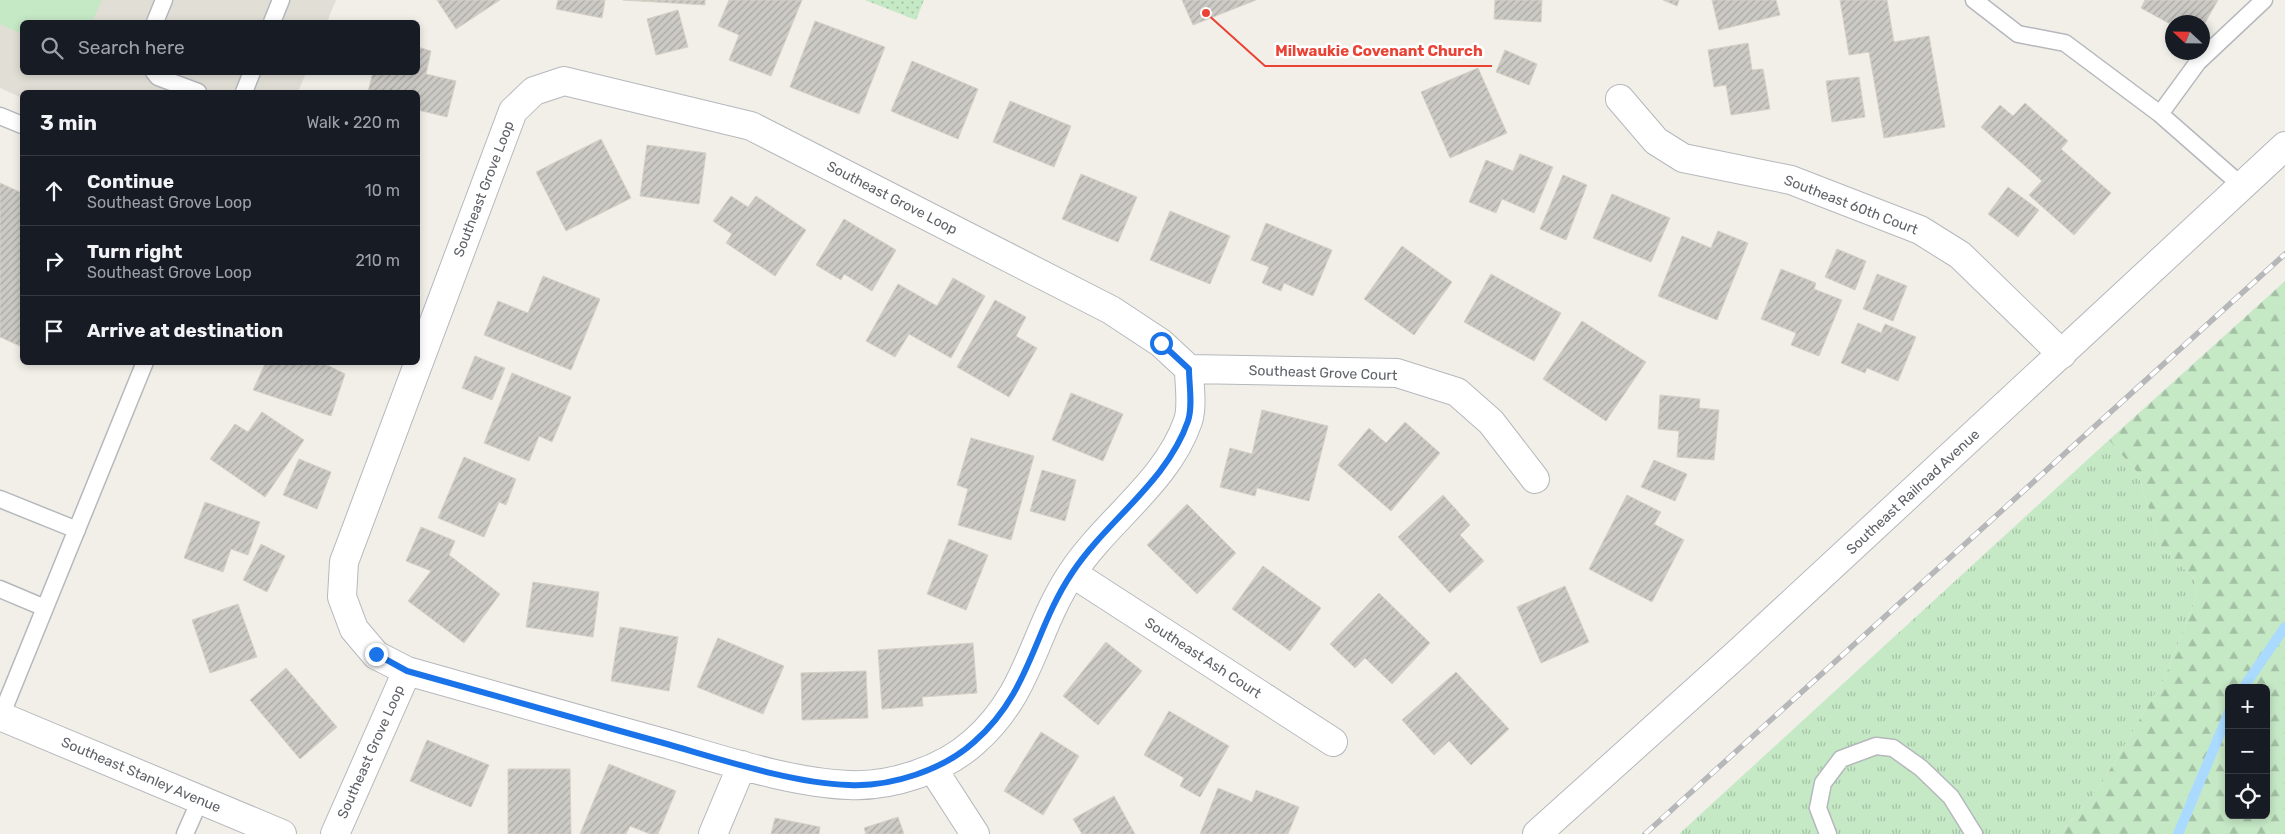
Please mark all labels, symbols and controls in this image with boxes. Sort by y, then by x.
north arrow [2165,15,2210,60]
search box [20,20,420,75]
icon: search [38,34,66,62]
text: Search here [78,36,185,59]
callout: Milwaukie Covenant Church [1265,36,1492,66]
text: Milwaukie Covenant Church [1275,42,1483,60]
text: 3 min [40,110,97,135]
text: Walk · 220 m [307,113,400,132]
street label: Southeast Grove Loop [450,119,518,259]
street label: Southeast Grove Loop [824,158,960,238]
text: Continue [87,170,174,193]
street label: Southeast 60th Court [1782,172,1921,239]
icon: ahead [40,177,68,205]
text: 10 m [365,181,400,200]
text: Southeast Grove Loop [87,193,252,212]
text: Turn right [87,240,182,263]
icon: right [40,247,68,275]
text: 210 m [355,251,400,270]
text: Southeast Grove Loop [87,263,252,282]
icon: arrive [40,317,68,345]
text: Arrive at destination [87,319,283,342]
route start [1150,332,1173,355]
street label: Southeast Grove Court [1248,362,1398,384]
street label: Southeast Railroad Avenue [1843,426,1983,558]
street label: Southeast Ash Court [1142,614,1265,702]
route end [365,643,388,666]
street label: Southeast Grove Loop [334,683,408,821]
map controls [2225,684,2270,819]
button: + [2225,684,2270,729]
button: − [2225,729,2270,774]
street label: Southeast Stanley Avenue [59,734,223,816]
button: locate [2225,774,2270,819]

